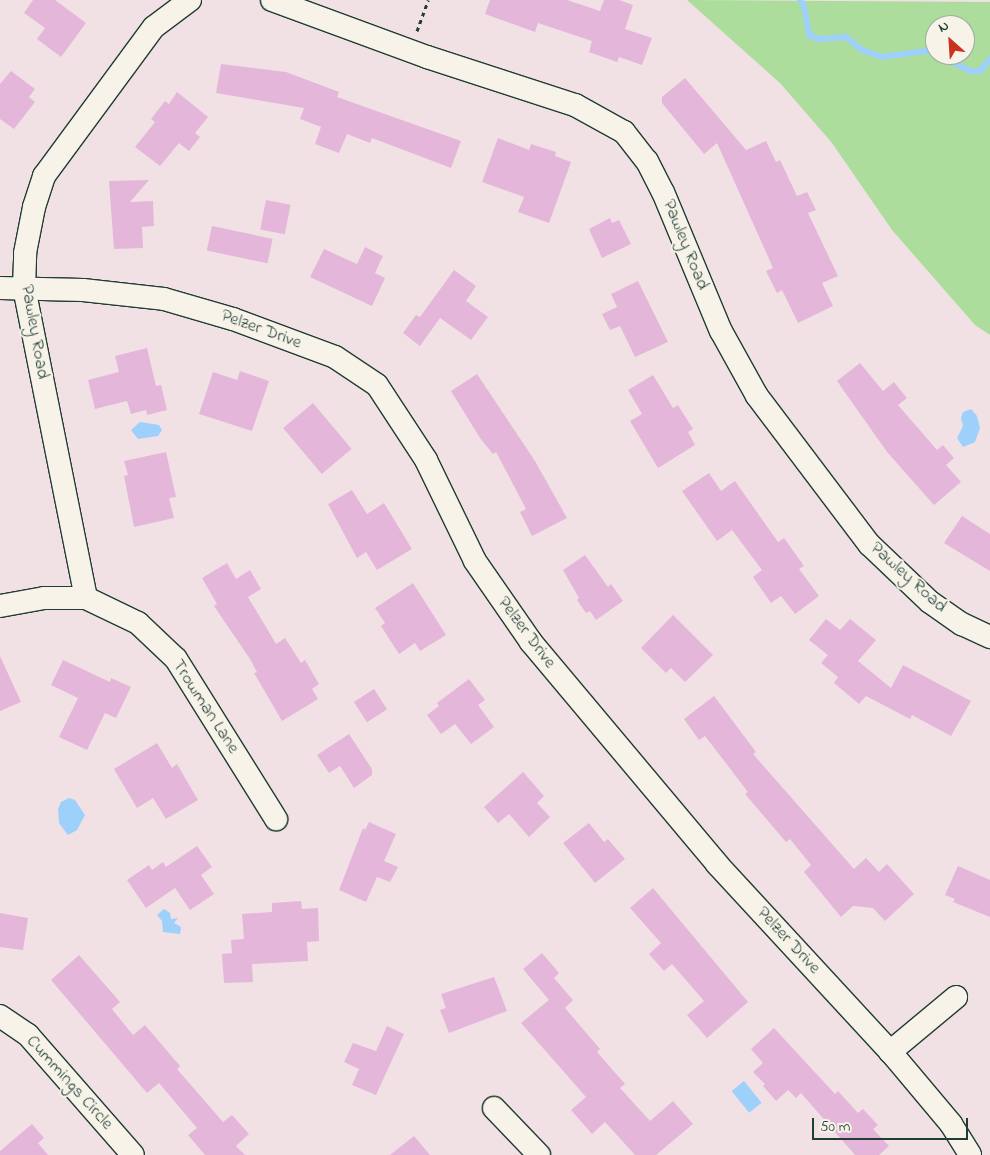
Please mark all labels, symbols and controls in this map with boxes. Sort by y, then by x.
north arrow [925,15,975,65]
text: N [935,15,952,38]
street label: Pawley Road [657,197,713,293]
street label: Pawley Road [15,283,53,381]
street label: Pelzer Drive [218,306,304,354]
street label: Pawley Road [865,538,951,618]
street label: Pelzer Drive [492,593,560,673]
street label: Trowman Lane [167,656,243,758]
street label: Pelzer Drive [752,903,824,979]
street label: Cummings Circle [21,1031,117,1135]
scale bar [815,1108,971,1140]
text: 50 m [820,1116,850,1138]

